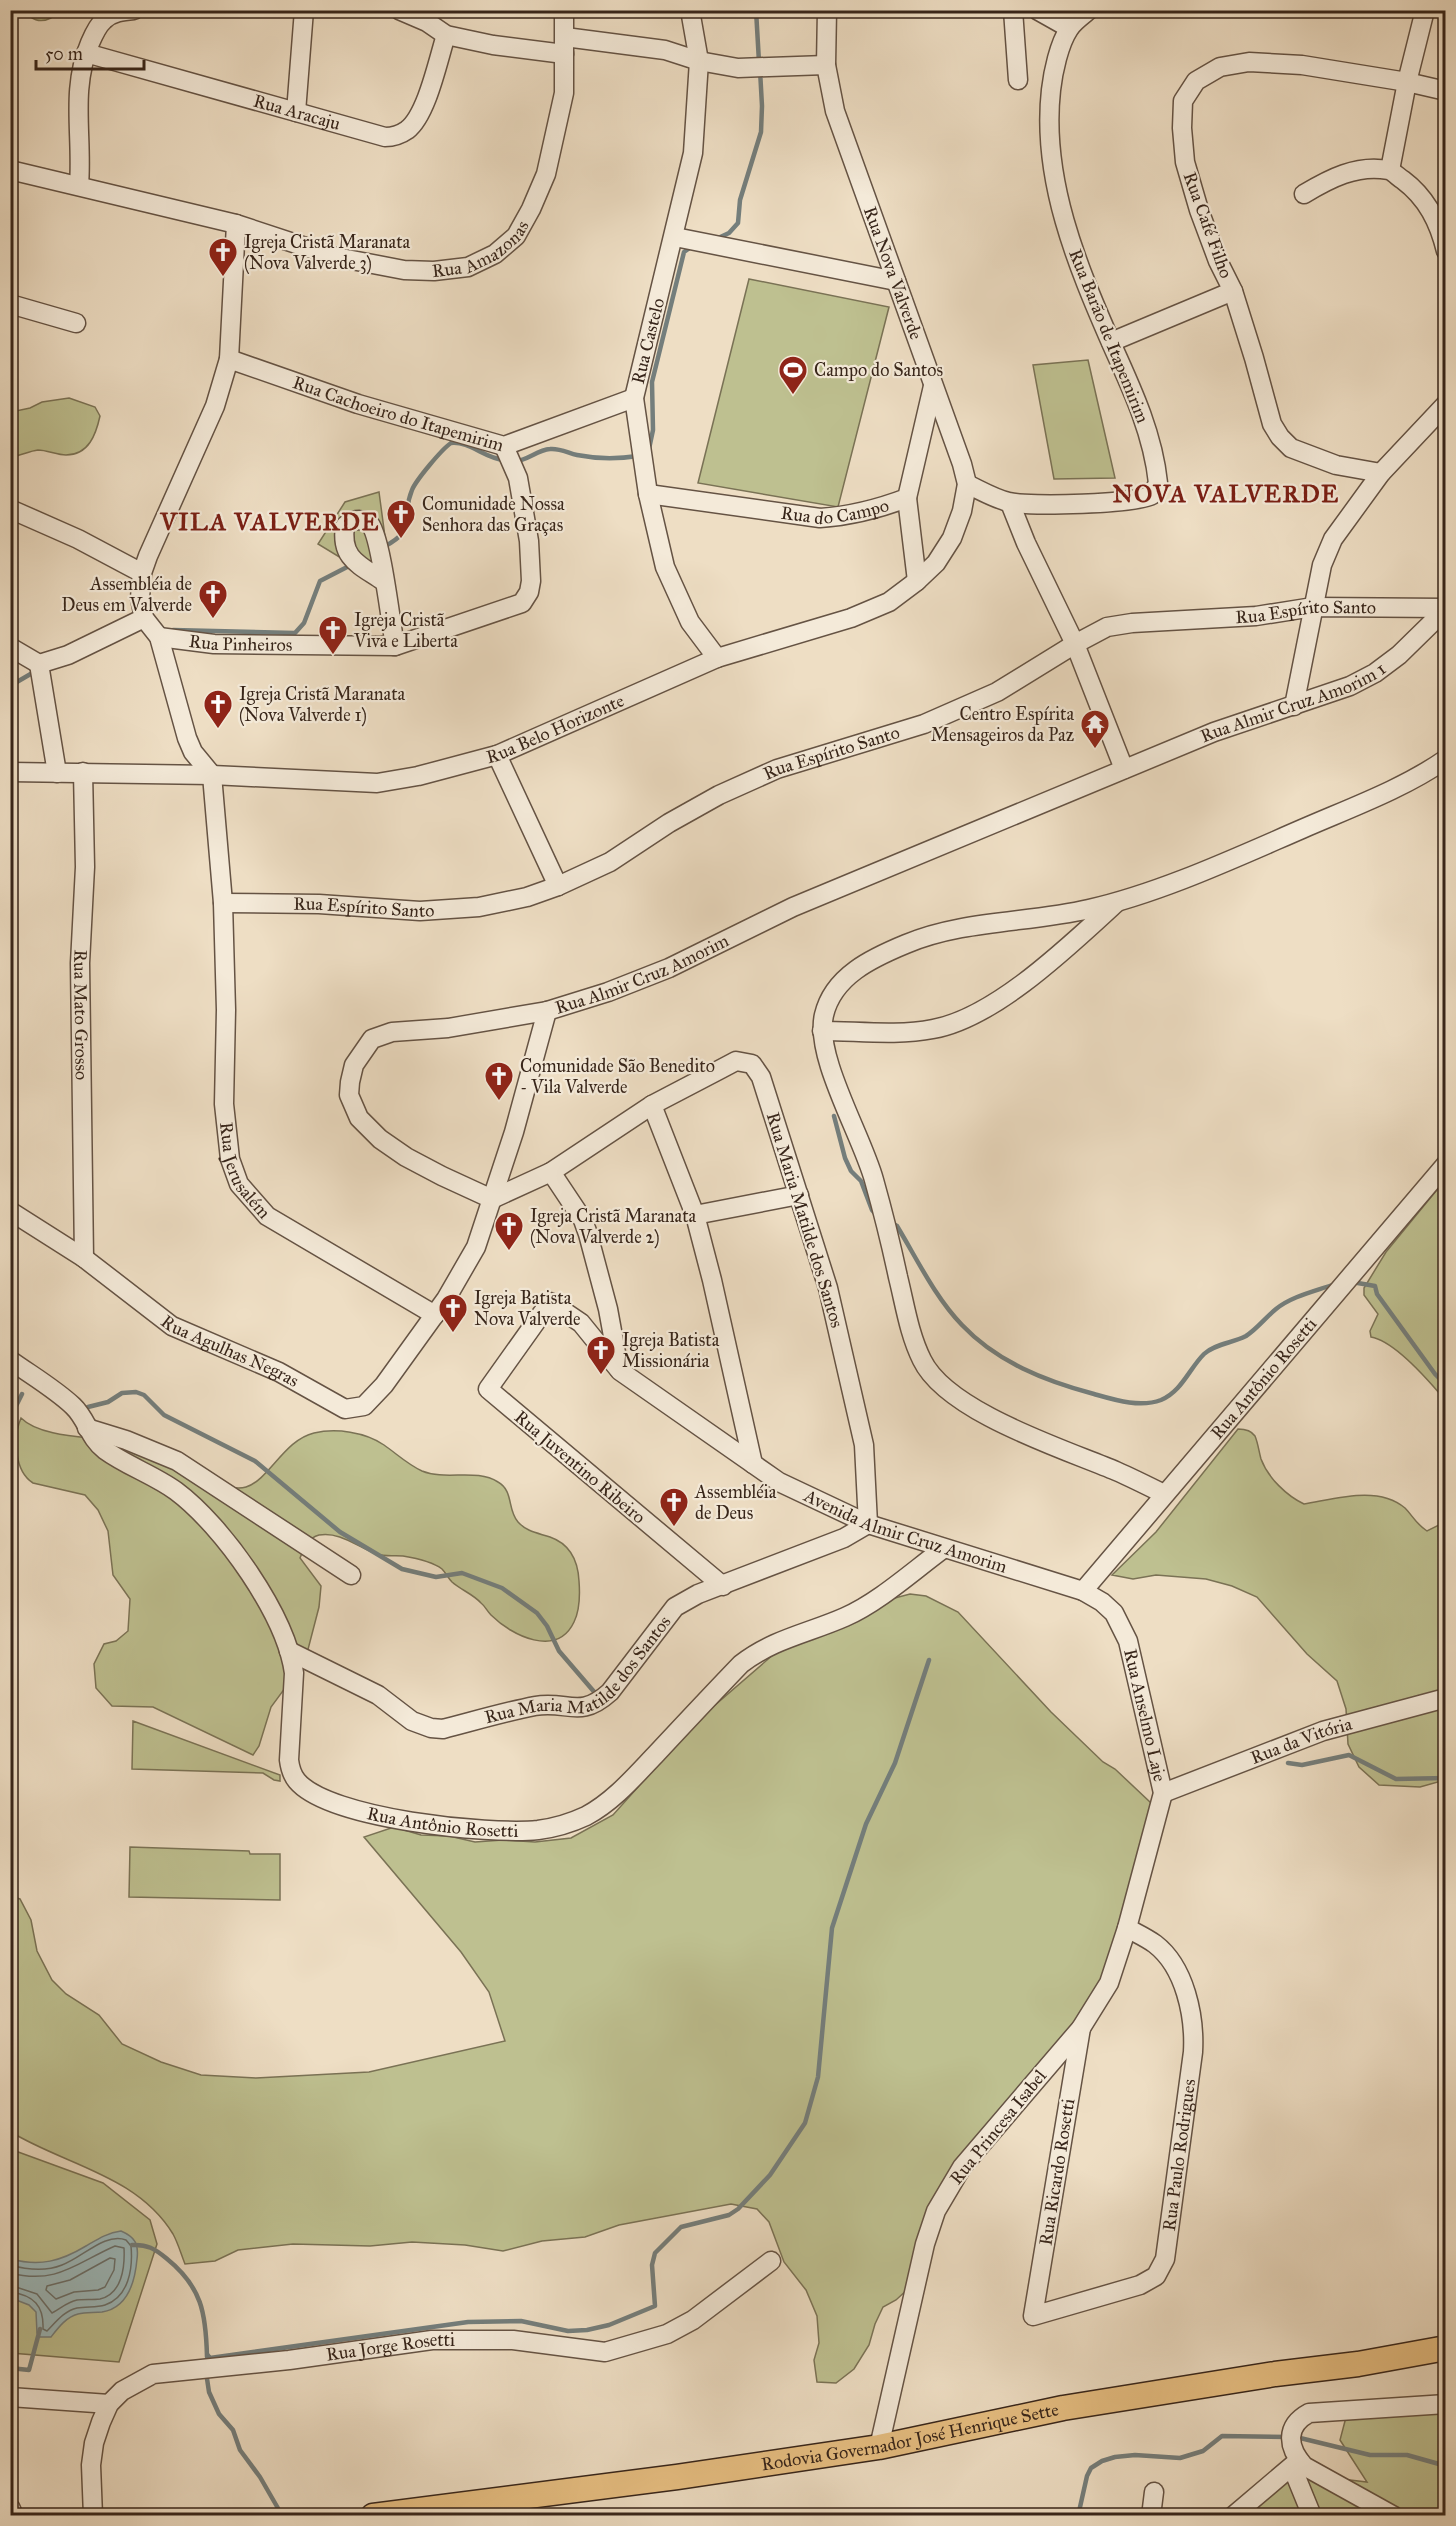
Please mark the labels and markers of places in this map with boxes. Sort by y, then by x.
place label: Igreja Cristã Maranata (Nova Valverde 3) [244,231,411,275]
church icon: Igreja Cristã Maranata (Nova Valverde 3) [207,236,239,278]
sports icon: Campo do Santos [777,354,809,396]
place label: Campo do Santos [814,359,943,381]
place label: Comunidade Nossa Senhora das Graças [422,493,565,536]
church icon: Comunidade Nossa Senhora das Graças [385,498,417,540]
place label: Assembléia de Deus em Valverde [61,573,192,616]
church icon: Assembléia de Deus em Valverde [197,578,229,620]
place label: Igreja Cristã Viva e Liberta [353,609,458,652]
church icon: Igreja Cristã Viva e Liberta [317,614,349,656]
place label: Igreja Cristã Maranata (Nova Valverde 1) [239,683,406,727]
church icon: Igreja Cristã Maranata (Nova Valverde 1) [202,688,234,730]
place label: Centro Espírita Mensageiros da Paz [931,703,1074,747]
temple icon: Centro Espírita Mensageiros da Paz [1079,708,1111,750]
place label: Comunidade São Benedito - Vila Valverde [520,1055,715,1098]
church icon: Comunidade São Benedito - Vila Valverde [483,1060,515,1102]
place label: Igreja Cristã Maranata (Nova Valverde 2) [530,1205,697,1249]
church icon: Igreja Cristã Maranata (Nova Valverde 2) [493,1210,525,1252]
place label: Igreja Batista Nova Valverde [474,1287,581,1330]
church icon: Igreja Batista Nova Valverde [437,1292,469,1334]
place label: Igreja Batista Missionária [622,1329,720,1372]
church icon: Igreja Batista Missionária [585,1334,617,1376]
place label: Assembléia de Deus [694,1481,777,1524]
church icon: Assembléia de Deus [658,1486,690,1528]

